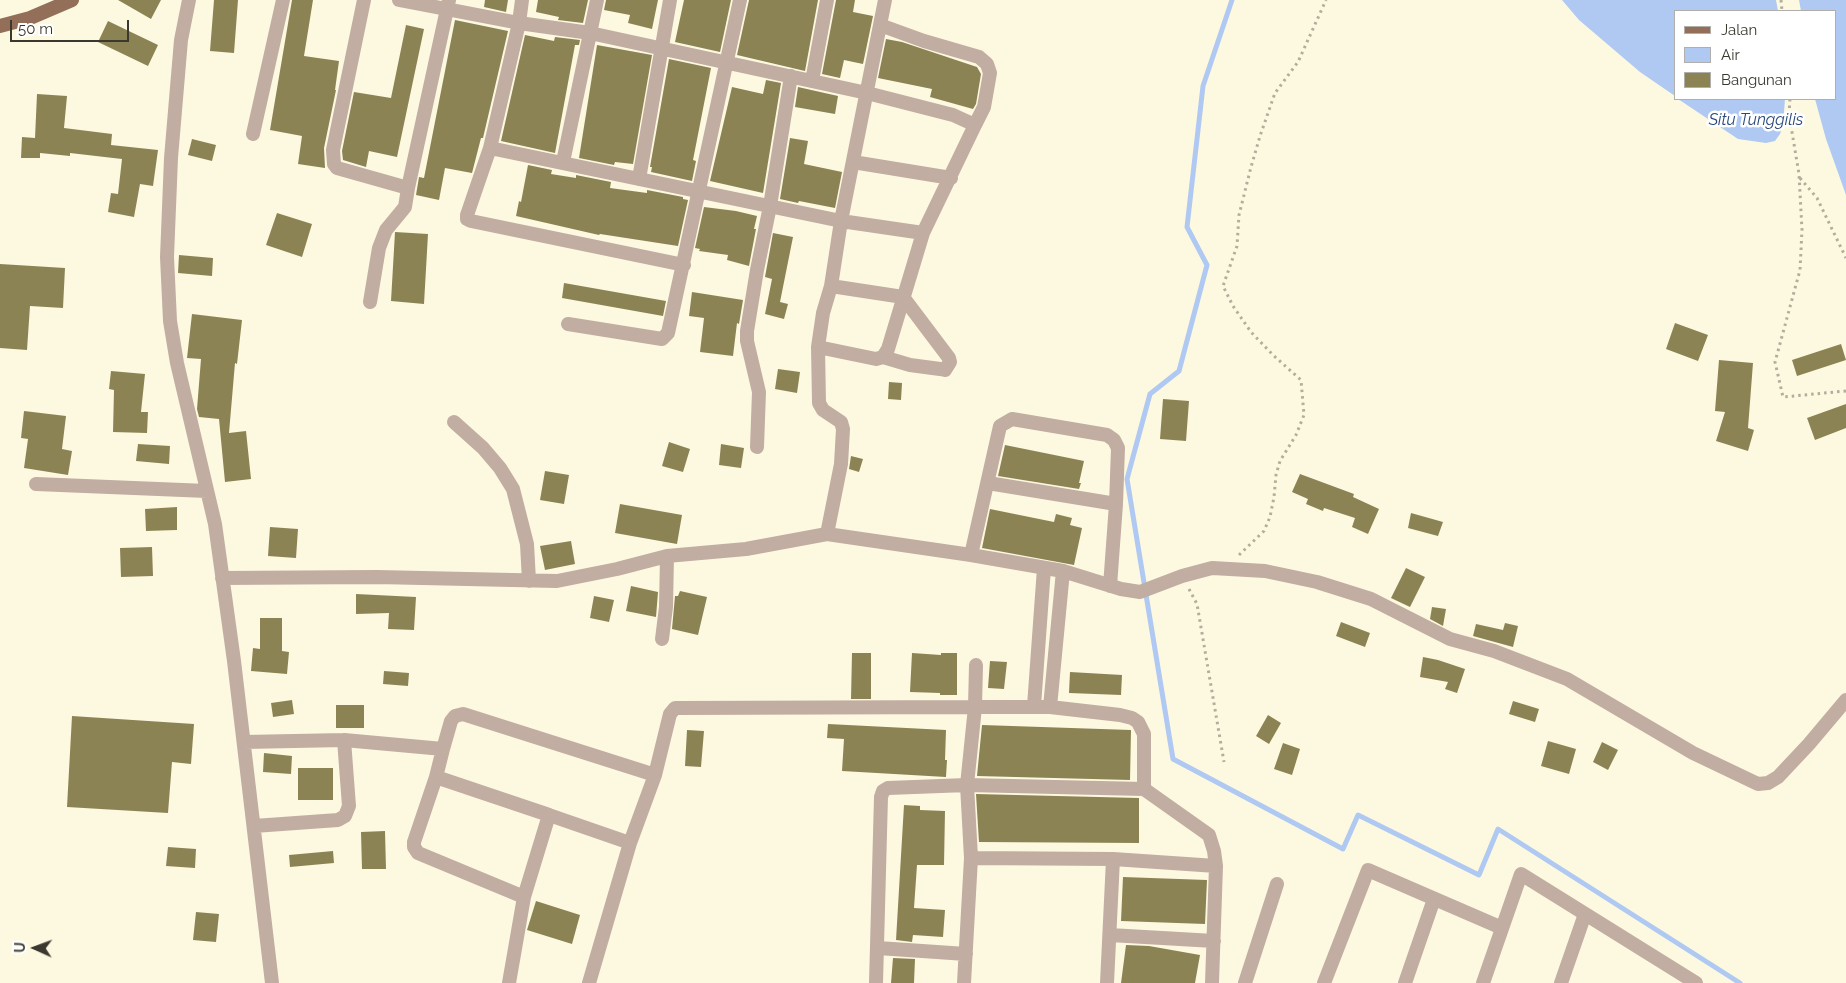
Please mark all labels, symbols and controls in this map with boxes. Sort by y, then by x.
scale bar [12,10,131,42]
legend [1674,10,1836,100]
text: 50 m [18,20,53,38]
text: Jalan [1721,21,1757,39]
text: Air [1721,46,1740,64]
text: Bangunan [1721,71,1792,89]
water label: Situ Tunggilis [1709,110,1803,130]
north arrow [10,923,60,973]
text: U [12,942,28,953]

